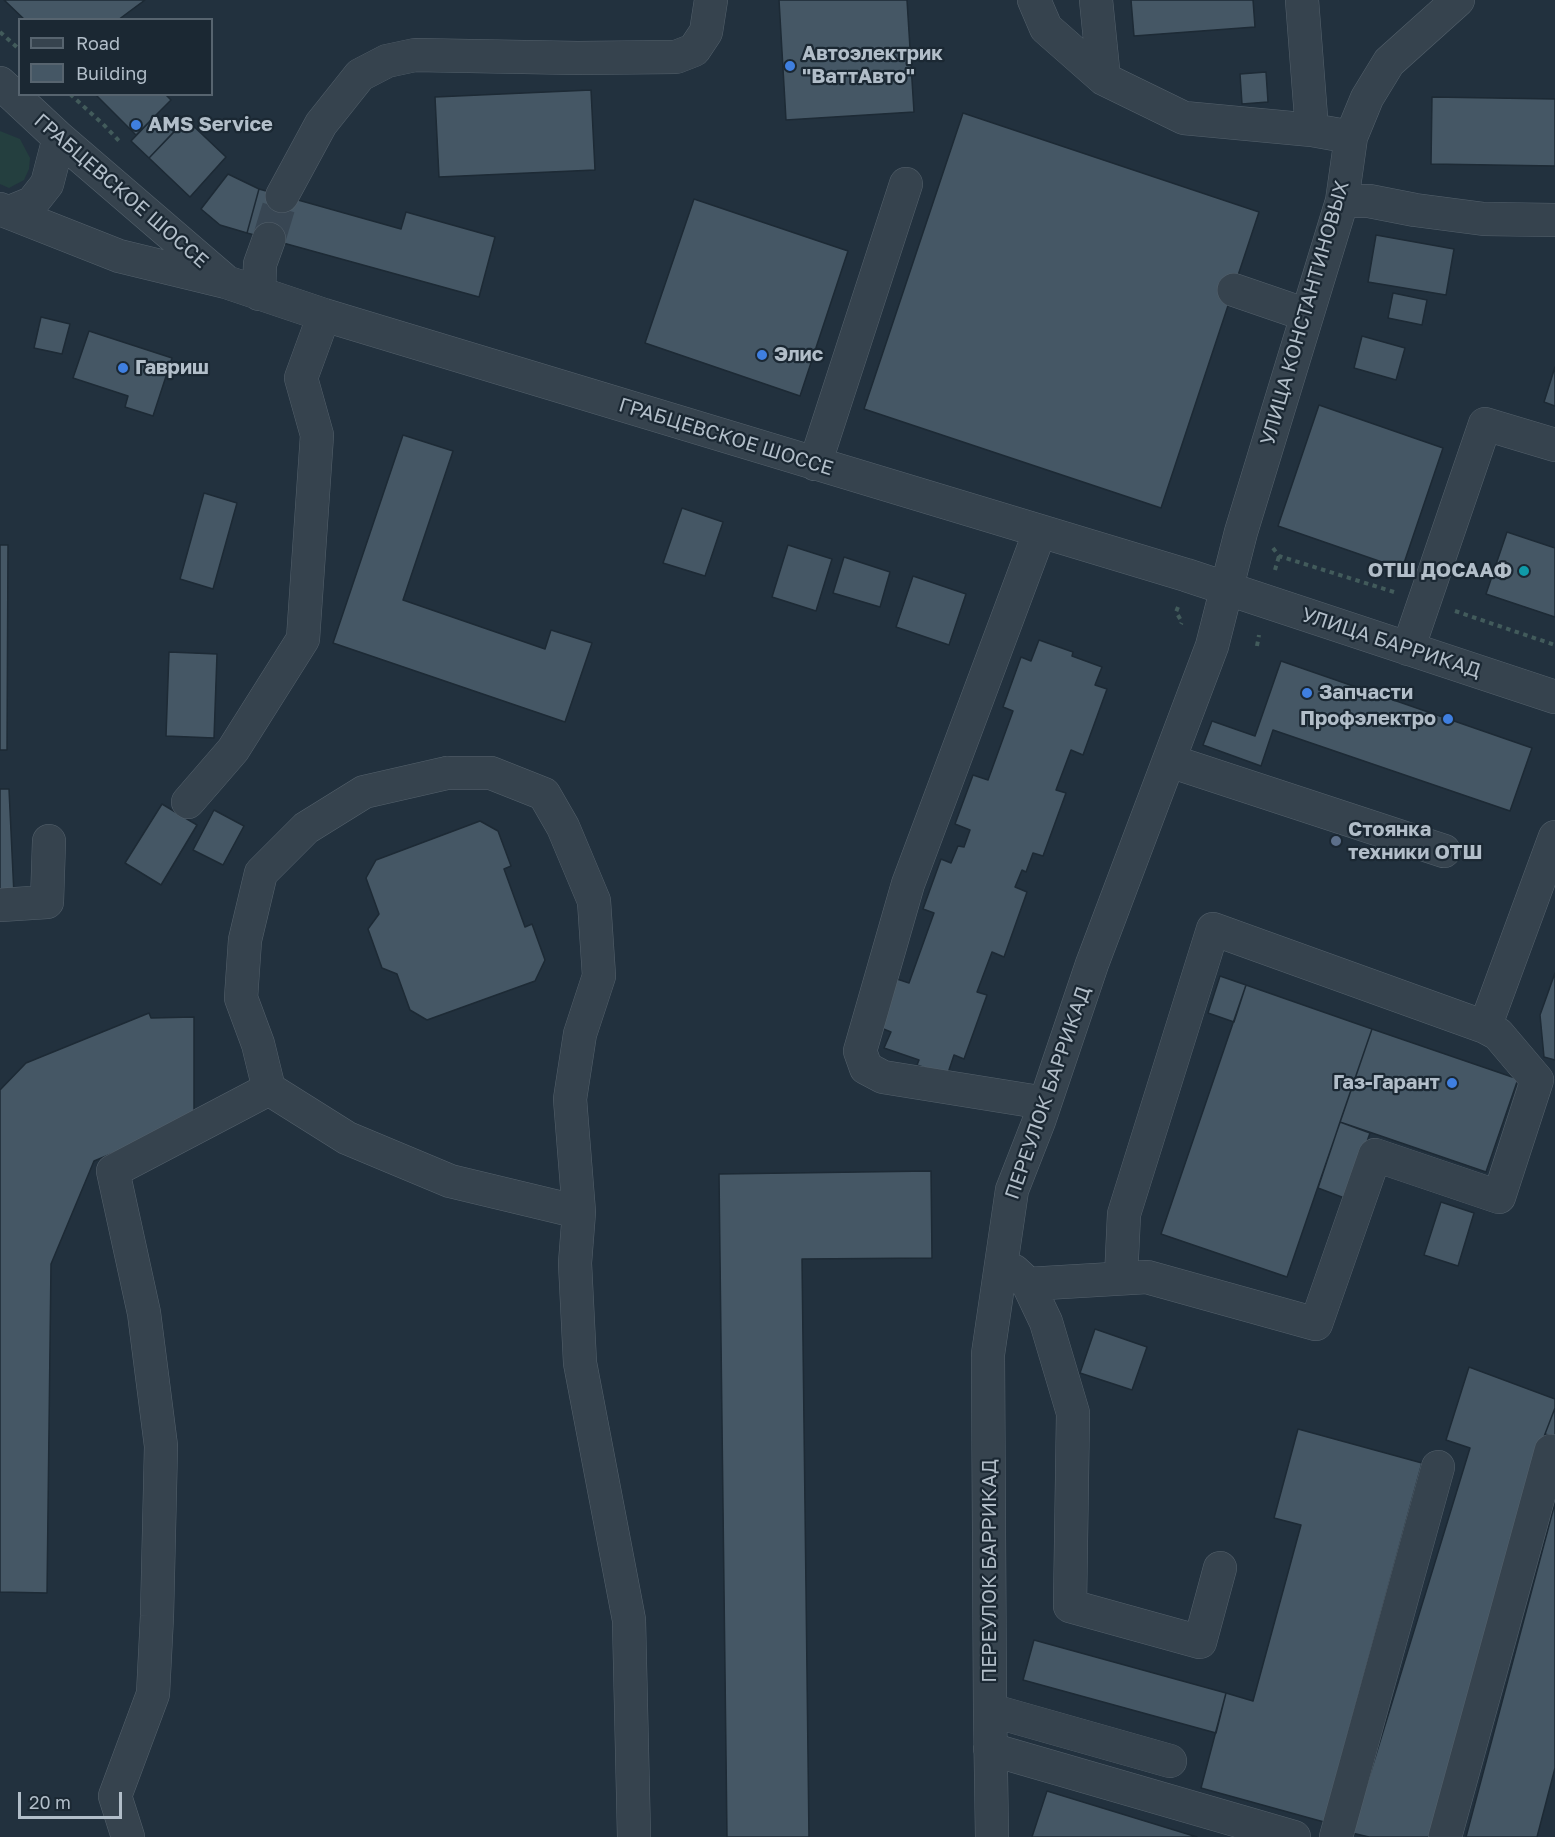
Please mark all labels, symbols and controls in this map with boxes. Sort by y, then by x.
legend [18,18,213,96]
text: Road [76,32,120,54]
place label: Автоэлектрик "ВаттАвто" [802,42,943,89]
marker: Автоэлектрик "ВаттАвто" [783,59,797,73]
text: Building [76,62,147,84]
street label: ГРАБЦЕВСКОЕ ШОССЕ [29,109,213,273]
place label: AMS Service [148,113,273,137]
marker: AMS Service [129,118,143,132]
street label: УЛИЦА КОНСТАНТИНОВЫХ [1256,178,1354,448]
place label: Элис [774,343,823,367]
marker: Элис [755,348,769,362]
place label: Гавриш [135,356,209,380]
marker: Гавриш [116,361,130,375]
street label: ГРАБЦЕВСКОЕ ШОССЕ [616,393,836,481]
place label: ОТШ ДОСААФ [1368,559,1512,583]
marker: ОТШ ДОСААФ [1517,564,1531,578]
street label: УЛИЦА БАРРИКАД [1299,603,1483,683]
place label: Запчасти [1319,681,1413,705]
marker: Запчасти [1300,686,1314,700]
place label: Профэлектро [1300,707,1436,731]
marker: Профэлектро [1441,712,1455,726]
place label: Стоянка техники ОТШ [1348,818,1483,865]
marker: Стоянка техники ОТШ [1329,834,1343,848]
street label: ПЕРЕУЛОК БАРРИКАД [1000,983,1096,1203]
place label: Газ-Гарант [1333,1071,1440,1095]
marker: Газ-Гарант [1445,1076,1459,1090]
street label: ПЕРЕУЛОК БАРРИКАД [978,1459,1002,1683]
scale bar [21,1780,124,1818]
text: 20 m [29,1791,71,1813]

